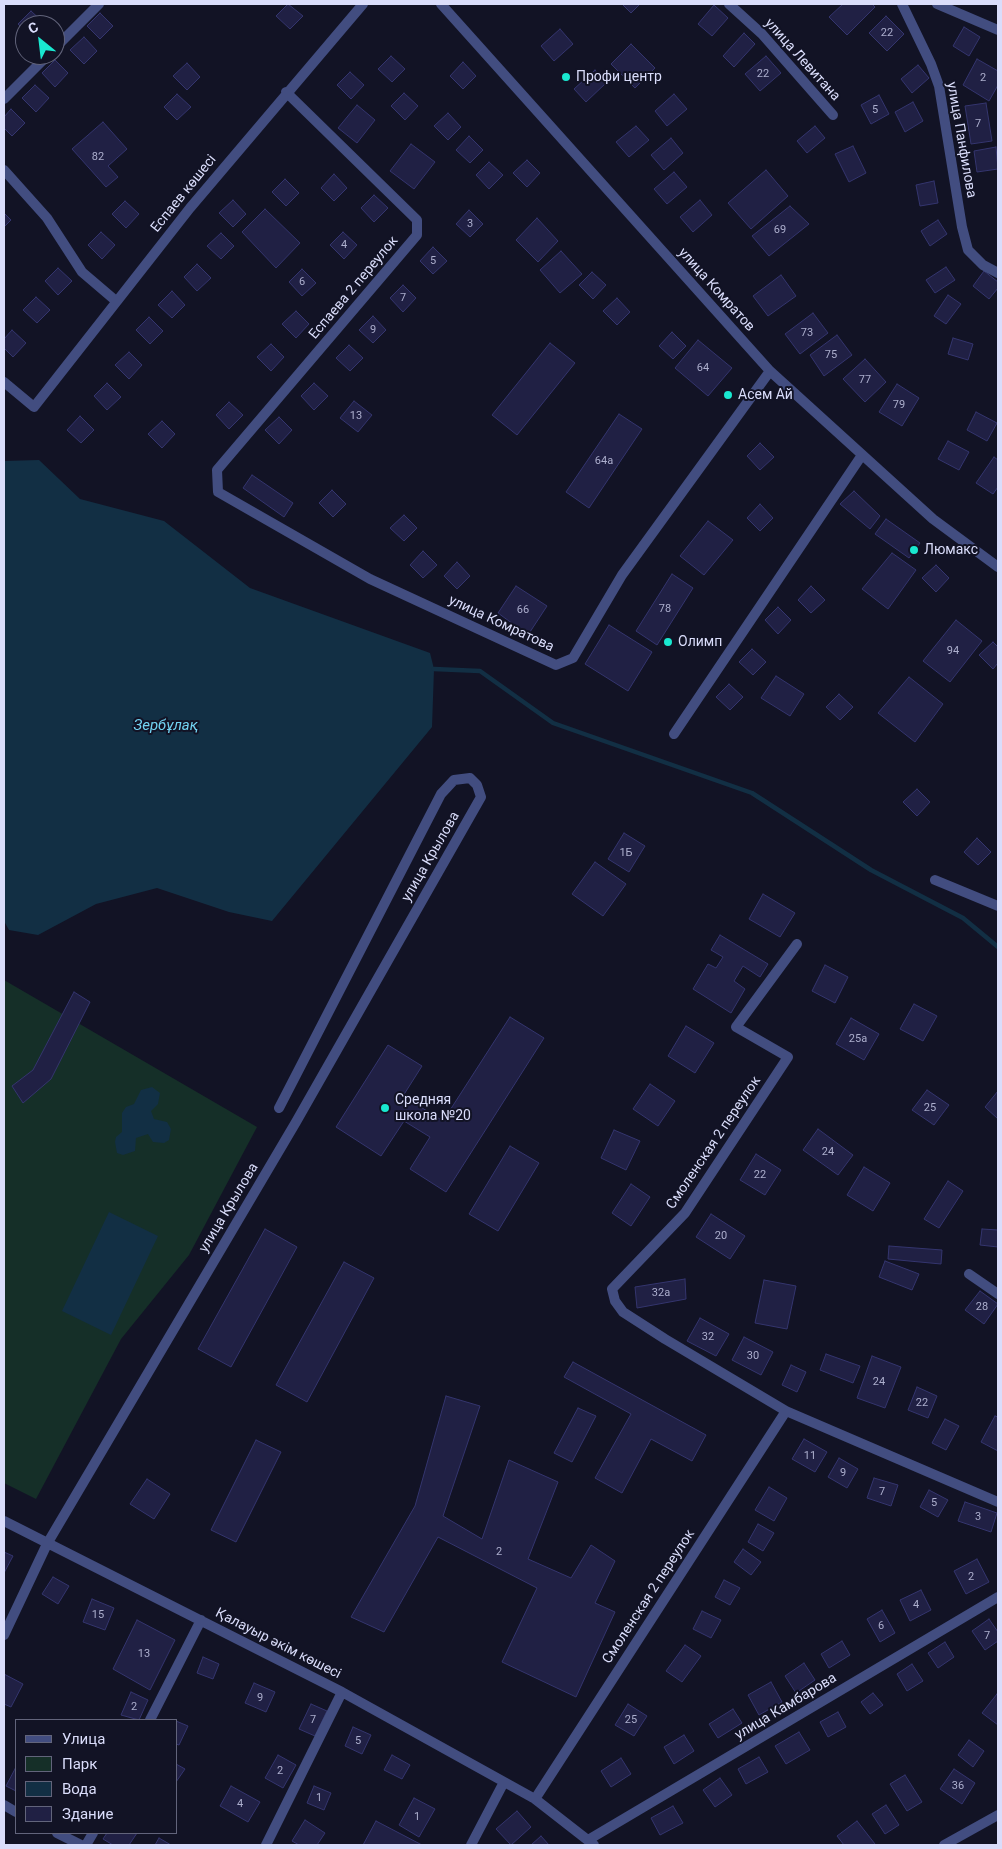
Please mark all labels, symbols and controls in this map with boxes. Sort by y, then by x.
north arrow [15,15,65,65]
street label: улица Левитана [761,15,843,105]
text: С [25,19,41,37]
house number: 22 [881,26,893,40]
house number: 22 [757,67,769,81]
place label: Профи центр [576,69,662,85]
marker: Профи центр [560,71,572,83]
house number: 2 [980,71,986,85]
street label: улица Панфилова [943,81,979,199]
house number: 5 [872,103,878,117]
house number: 7 [975,117,981,131]
house number: 82 [92,150,104,164]
street label: Еспаев көшесі [148,152,220,236]
house number: 3 [467,217,473,231]
house number: 69 [774,223,786,237]
street label: Еспаева 2 переулок [306,233,402,343]
house number: 4 [341,238,347,252]
street label: улица Комратов [674,245,758,335]
house number: 5 [430,254,436,268]
house number: 6 [299,275,305,289]
house number: 7 [400,291,406,305]
house number: 9 [370,323,376,337]
house number: 73 [801,326,813,340]
house number: 75 [825,348,837,362]
house number: 64 [697,361,709,375]
house number: 77 [859,373,871,387]
place label: Асем Ай [738,387,793,403]
marker: Асем Ай [722,389,734,401]
house number: 79 [893,398,905,412]
house number: 13 [350,409,362,423]
house number: 64а [595,454,613,468]
place label: Люмакс [924,542,978,558]
marker: Люмакс [908,544,920,556]
street label: улица Комратова [446,592,556,656]
house number: 78 [659,602,671,616]
house number: 66 [517,603,529,617]
place label: Олимп [678,634,722,650]
marker: Олимп [662,636,674,648]
house number: 94 [947,644,959,658]
water label: Зербұлақ [134,717,198,735]
street label: улица Крылова [398,809,464,905]
house number: 1Б [619,846,633,860]
house number: 25а [849,1032,867,1046]
street label: Смоленская 2 переулок [663,1073,765,1213]
place label: Средняя школа №20 [395,1092,471,1124]
house number: 25 [924,1101,936,1115]
marker: Средняя школа №20 [379,1102,391,1114]
house number: 24 [822,1145,834,1159]
street label: улица Крылова [196,1160,262,1256]
house number: 22 [754,1168,766,1182]
house number: 20 [715,1229,727,1243]
house number: 32а [652,1286,670,1300]
house number: 28 [976,1300,988,1314]
house number: 32 [702,1330,714,1344]
house number: 30 [747,1349,759,1363]
house number: 24 [873,1375,885,1389]
house number: 22 [916,1396,928,1410]
house number: 11 [804,1449,816,1463]
house number: 9 [840,1466,846,1480]
house number: 7 [879,1485,885,1499]
house number: 5 [931,1496,937,1510]
house number: 3 [975,1510,981,1524]
street label: Смоленская 2 переулок [599,1527,699,1667]
house number: 2 [496,1545,502,1559]
house number: 2 [968,1570,974,1584]
house number: 4 [913,1598,919,1612]
street label: Қалауыр әкім көшесі [212,1605,344,1683]
house number: 15 [92,1608,104,1622]
house number: 6 [878,1619,884,1633]
house number: 7 [984,1629,990,1643]
house number: 13 [138,1647,150,1661]
street label: улица Камбарова [732,1670,840,1744]
house number: 9 [257,1691,263,1705]
house number: 2 [131,1700,137,1714]
house number: 7 [310,1713,316,1727]
house number: 25 [625,1713,637,1727]
legend [15,1719,178,1834]
text: Улица [62,1730,105,1748]
house number: 5 [355,1734,361,1748]
text: Парк [62,1755,97,1773]
house number: 2 [277,1764,283,1778]
house number: 36 [952,1779,964,1793]
text: Вода [62,1780,97,1798]
house number: 1 [316,1791,322,1805]
house number: 4 [237,1797,243,1811]
text: Здание [62,1805,113,1823]
house number: 1 [414,1810,420,1824]

